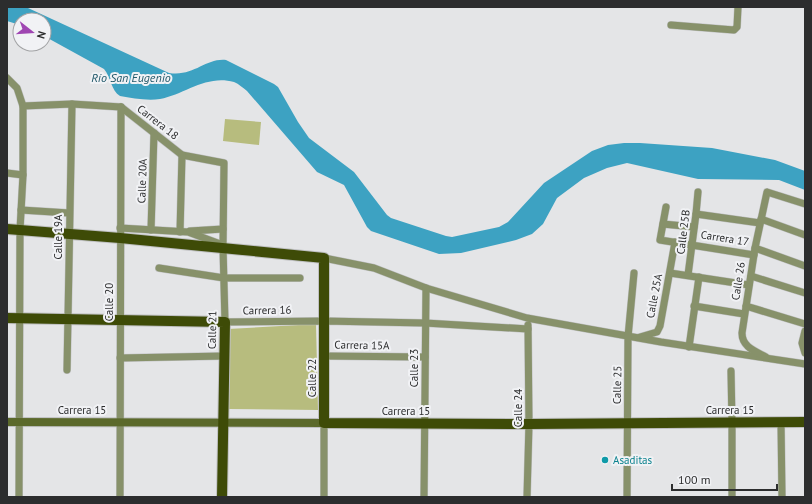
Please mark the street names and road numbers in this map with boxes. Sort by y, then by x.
street label: Carrera 18 [134,101,182,143]
street label: Calle 20A [134,158,150,204]
street label: Calle 25B [673,209,693,255]
street label: Calle 19A [51,214,65,259]
street label: Carrera 17 [700,227,750,249]
street label: Calle 26 [728,261,748,301]
street label: Calle 25A [643,272,665,319]
street label: Calle 20 [102,283,116,321]
street label: Carrera 16 [243,303,291,317]
street label: Calle 21 [205,311,219,349]
street label: Carrera 15A [334,338,390,352]
street label: Calle 23 [407,349,421,387]
street label: Calle 22 [305,359,319,397]
street label: Calle 25 [610,366,624,404]
street label: Calle 24 [511,389,525,427]
street label: Carrera 15 [58,403,106,417]
street label: Carrera 15 [706,403,754,417]
street label: Carrera 15 [382,404,430,418]

